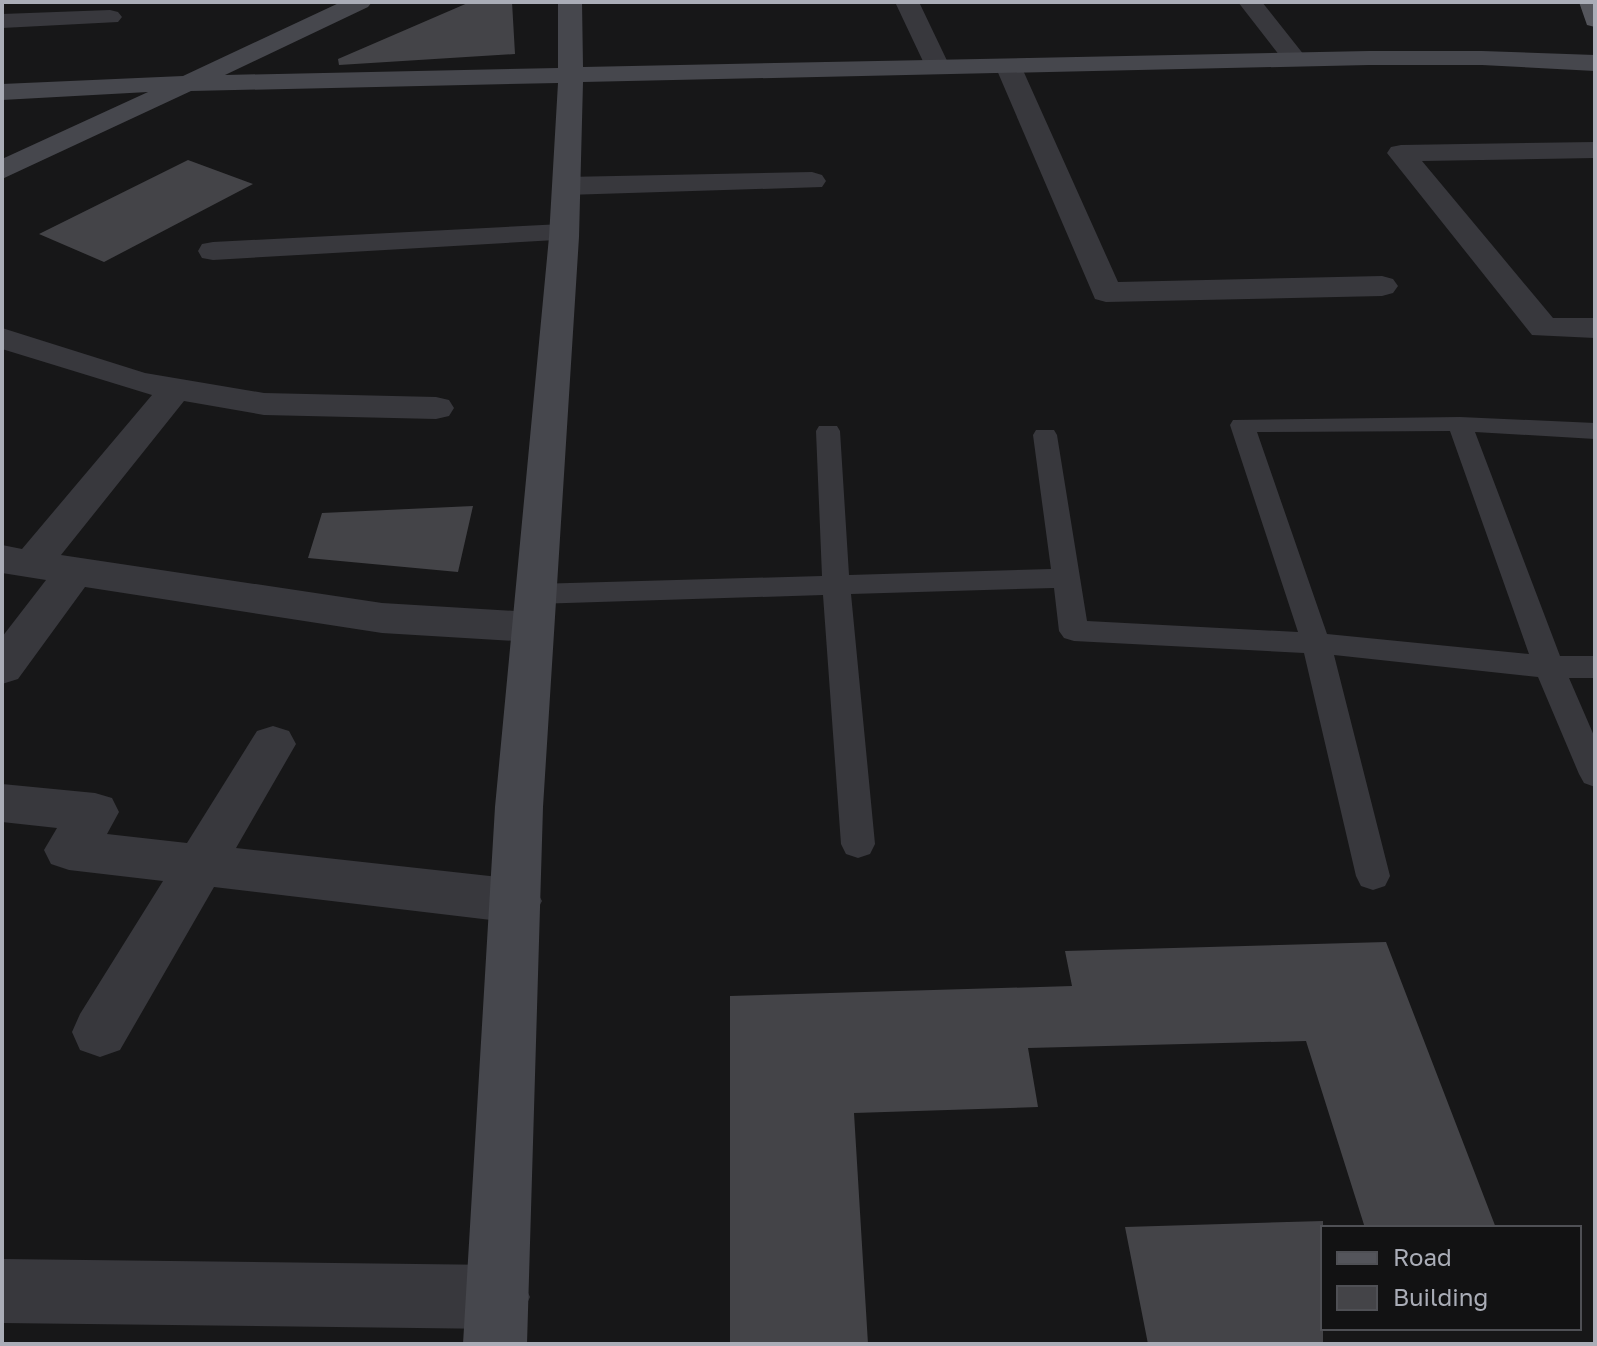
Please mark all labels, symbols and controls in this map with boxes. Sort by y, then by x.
legend [1321,1226,1581,1330]
text: Road [1393,1242,1452,1271]
text: Building [1393,1282,1488,1311]

